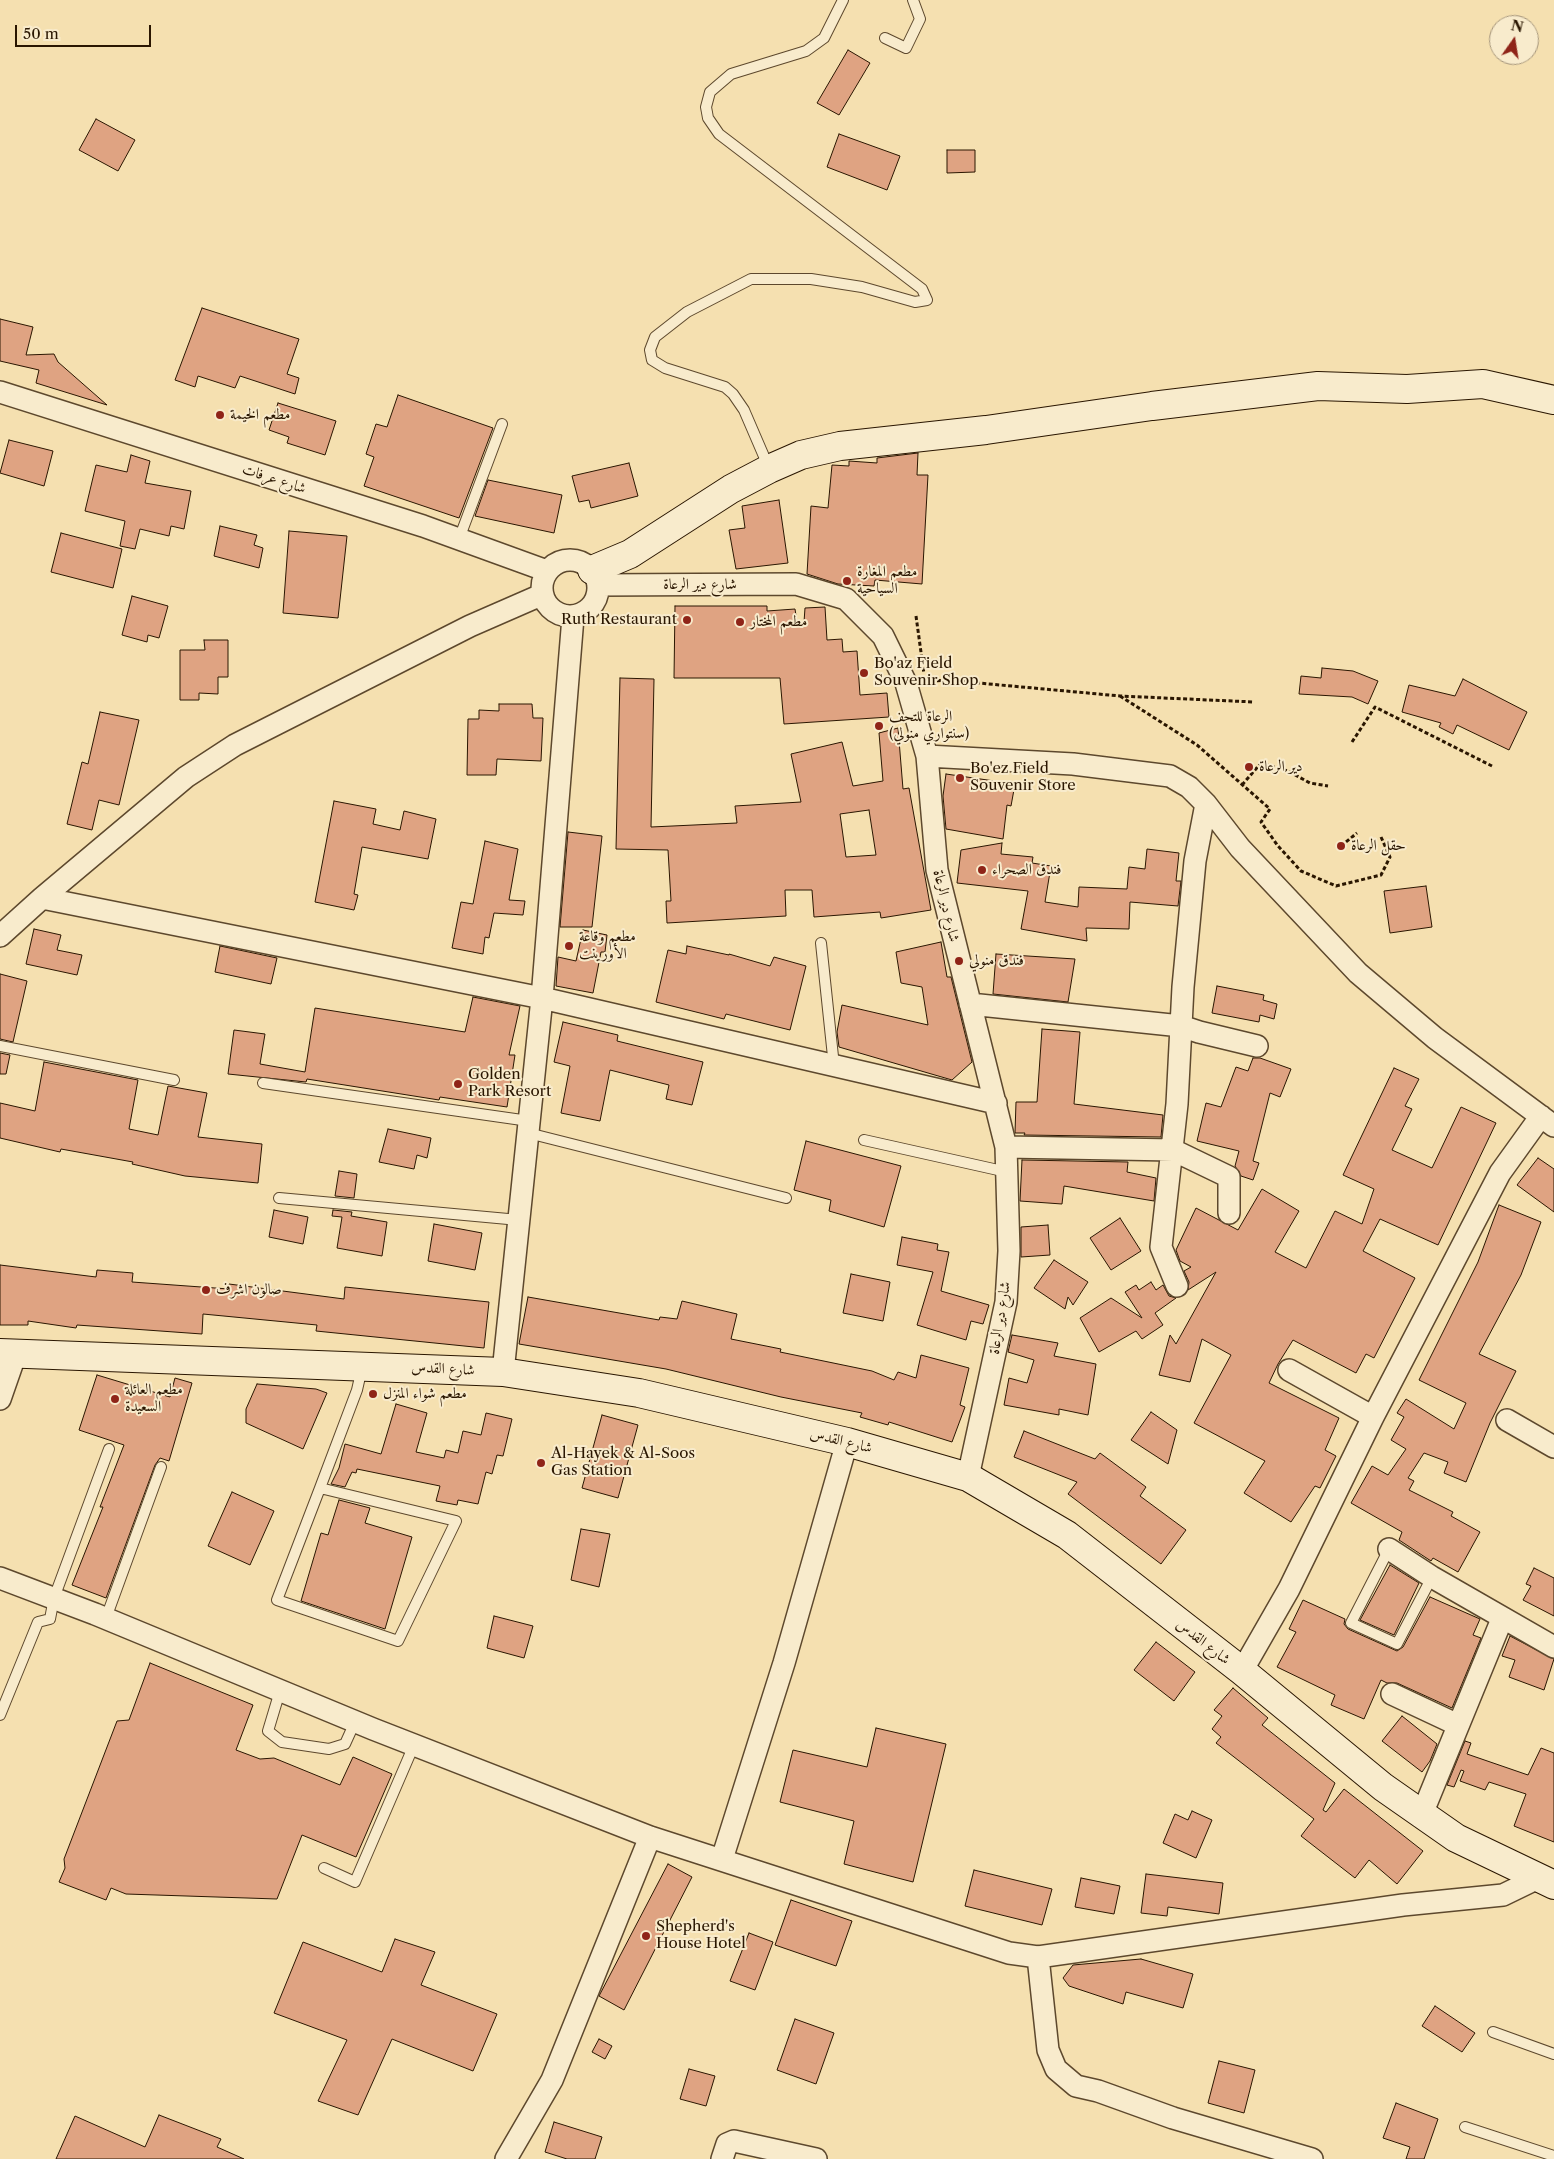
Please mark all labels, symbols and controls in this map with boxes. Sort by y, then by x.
scale bar [18,15,154,47]
north arrow [1489,15,1539,65]
text: N [1509,16,1525,36]
text: 50 m [23,24,59,43]
place label: مطعم الخيمة [230,406,290,424]
marker: مطعم الخيمة [214,409,226,421]
street label: شارع عرفات [240,460,308,498]
place label: مطعم المغارة السياحية [857,563,917,598]
marker: مطعم المغارة السياحية [841,575,853,587]
street label: شارع دير الرعاة [663,576,737,594]
place label: Ruth Restaurant [561,611,677,629]
place label: مطعم المختار [750,613,807,631]
marker: Ruth Restaurant [681,614,693,626]
marker: مطعم المختار [734,616,746,628]
place label: Bo'az Field Souvenir Shop [874,655,978,690]
marker: Bo'az Field Souvenir Shop [858,667,870,679]
place label: الرعاة للتحف (سنتواري منولي) [889,708,969,743]
marker: الرعاة للتحف (سنتواري منولي) [873,720,885,732]
place label: دير الرعاة [1259,758,1303,776]
place label: Bo'ez Field Souvenir Store [970,760,1076,795]
marker: دير الرعاة [1243,761,1255,773]
marker: Bo'ez Field Souvenir Store [954,772,966,784]
place label: حقل الرعاة [1351,837,1406,855]
marker: حقل الرعاة [1335,840,1347,852]
place label: فندق الصحراء [992,861,1061,879]
marker: فندق الصحراء [976,864,988,876]
street label: شارع دير الرعاة [929,868,963,944]
place label: مطعم وقاعة الأورينت [579,928,636,963]
marker: مطعم وقاعة الأورينت [563,940,575,952]
place label: فندق منولي [969,952,1024,970]
marker: فندق منولي [953,955,965,967]
place label: Golden Park Resort [468,1066,551,1101]
marker: Golden Park Resort [452,1078,464,1090]
street label: شارع دير الرعاة [985,1280,1015,1356]
place label: صالون اشرف [216,1281,282,1299]
marker: صالون اشرف [200,1284,212,1296]
street label: شارع القدس [411,1358,475,1380]
place label: مطعم العائلة السعيدة [125,1381,183,1416]
place label: مطعم شواء المنزل [383,1385,467,1403]
marker: مطعم شواء المنزل [367,1388,379,1400]
marker: مطعم العائلة السعيدة [109,1393,121,1405]
street label: شارع القدس [808,1425,874,1457]
place label: Al-Hayek & Al-Soos Gas Station [551,1445,695,1480]
marker: Al-Hayek & Al-Soos Gas Station [535,1457,547,1469]
street label: شارع القدس [1172,1615,1234,1669]
place label: Shepherd's House Hotel [656,1918,746,1953]
marker: Shepherd's House Hotel [640,1930,652,1942]

